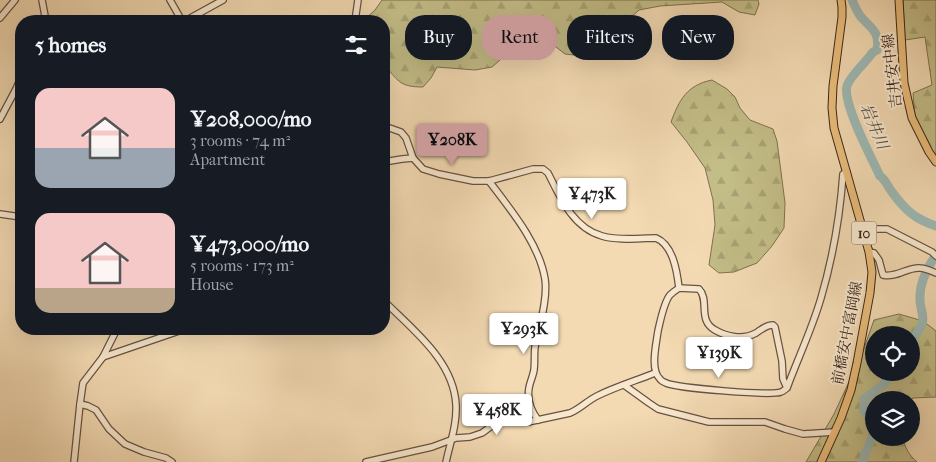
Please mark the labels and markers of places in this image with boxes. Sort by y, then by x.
pin: ¥208K [417,124,487,166]
pin: ¥473K [557,178,627,220]
pin: ¥293K [489,312,559,355]
pin: ¥139K [684,336,754,379]
pin: ¥458K [462,394,532,436]

